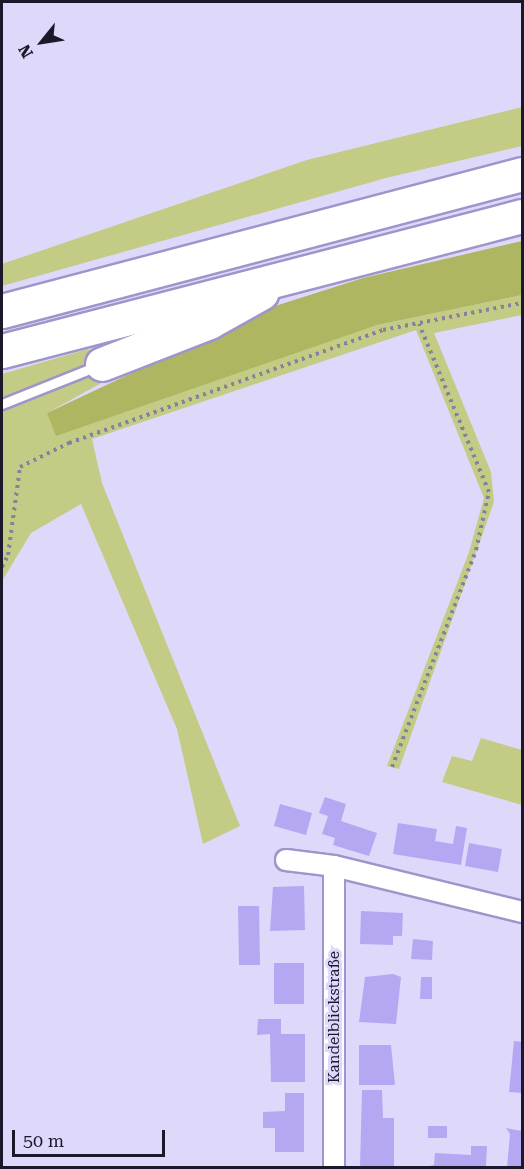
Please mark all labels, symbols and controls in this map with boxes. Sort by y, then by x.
north arrow [12,12,72,72]
text: N [15,41,37,61]
street label: Kandelblickstraße [326,951,344,1083]
scale bar [15,1118,168,1156]
text: 50 m [23,1130,64,1151]

